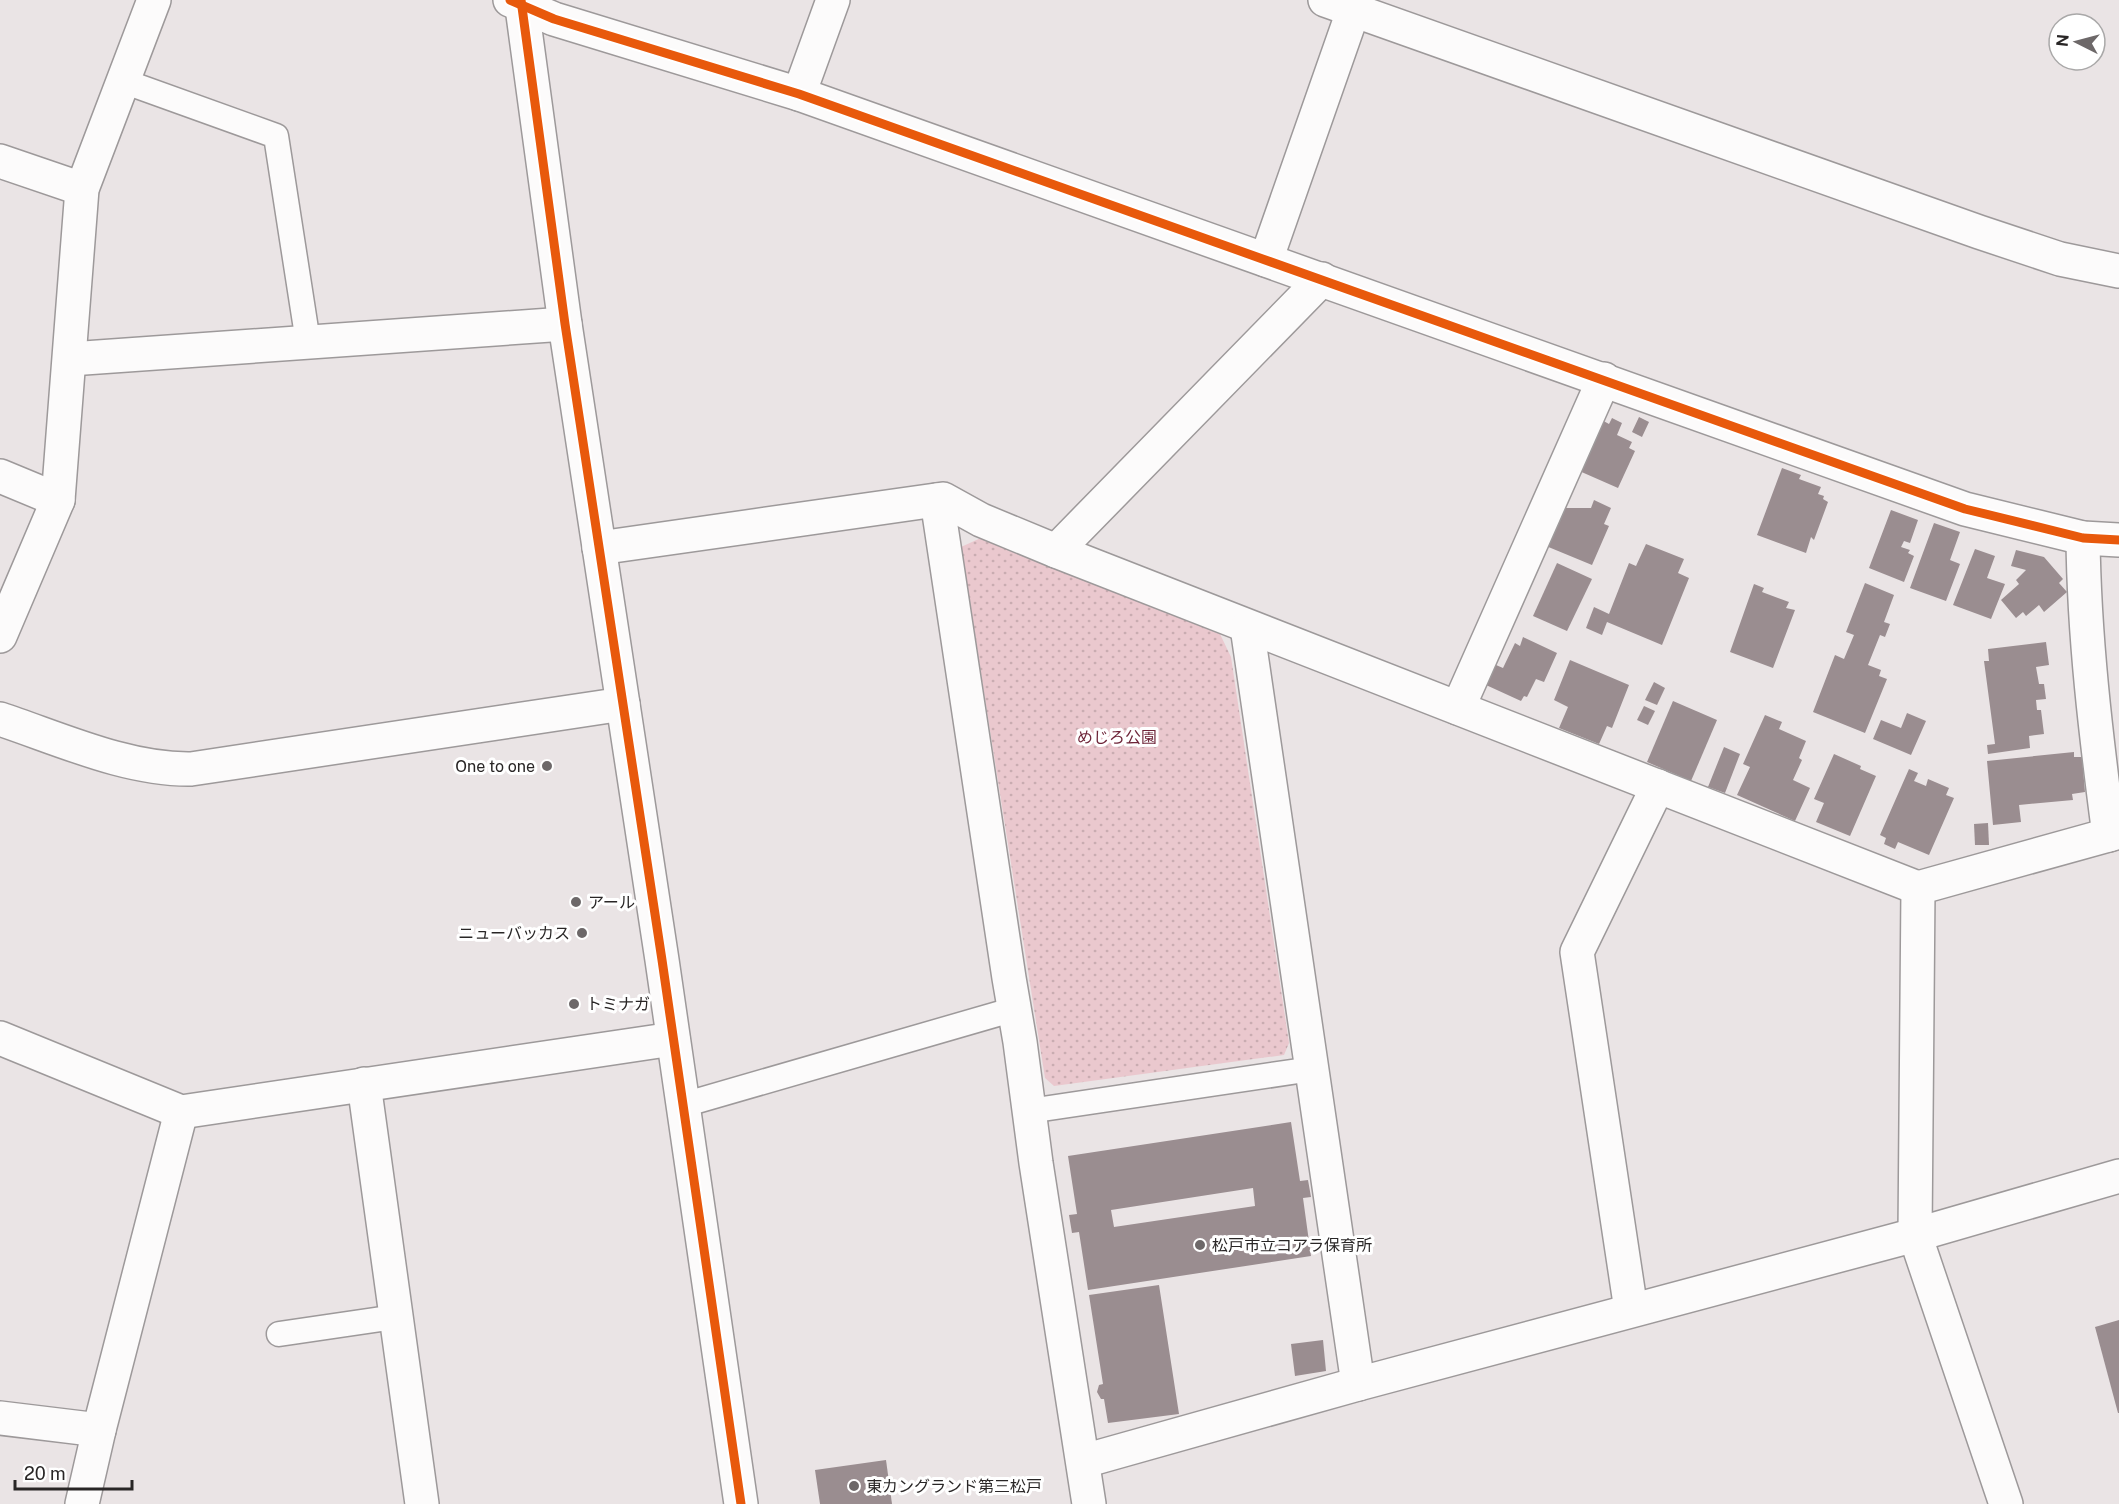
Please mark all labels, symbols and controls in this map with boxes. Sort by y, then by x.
north arrow [2047,12,2107,72]
text: N [2052,33,2073,48]
park label: めじろ公園 [1077,728,1157,747]
place label: One to one [455,757,535,776]
marker: One to one [540,759,554,773]
place label: アール [588,893,635,912]
marker: アール [569,895,583,909]
place label: ニューバッカス [458,924,570,943]
marker: ニューバッカス [575,926,589,940]
place label: トミナガ [586,995,650,1014]
marker: トミナガ [567,997,581,1011]
place label: 松戸市立コアラ保育所 [1212,1236,1372,1255]
marker: 松戸市立コアラ保育所 [1193,1238,1207,1252]
scale bar [15,1453,132,1491]
text: 20 m [24,1463,66,1484]
place label: 東カングランド第三松戸 [866,1477,1042,1496]
marker: 東カングランド第三松戸 [847,1479,861,1493]

